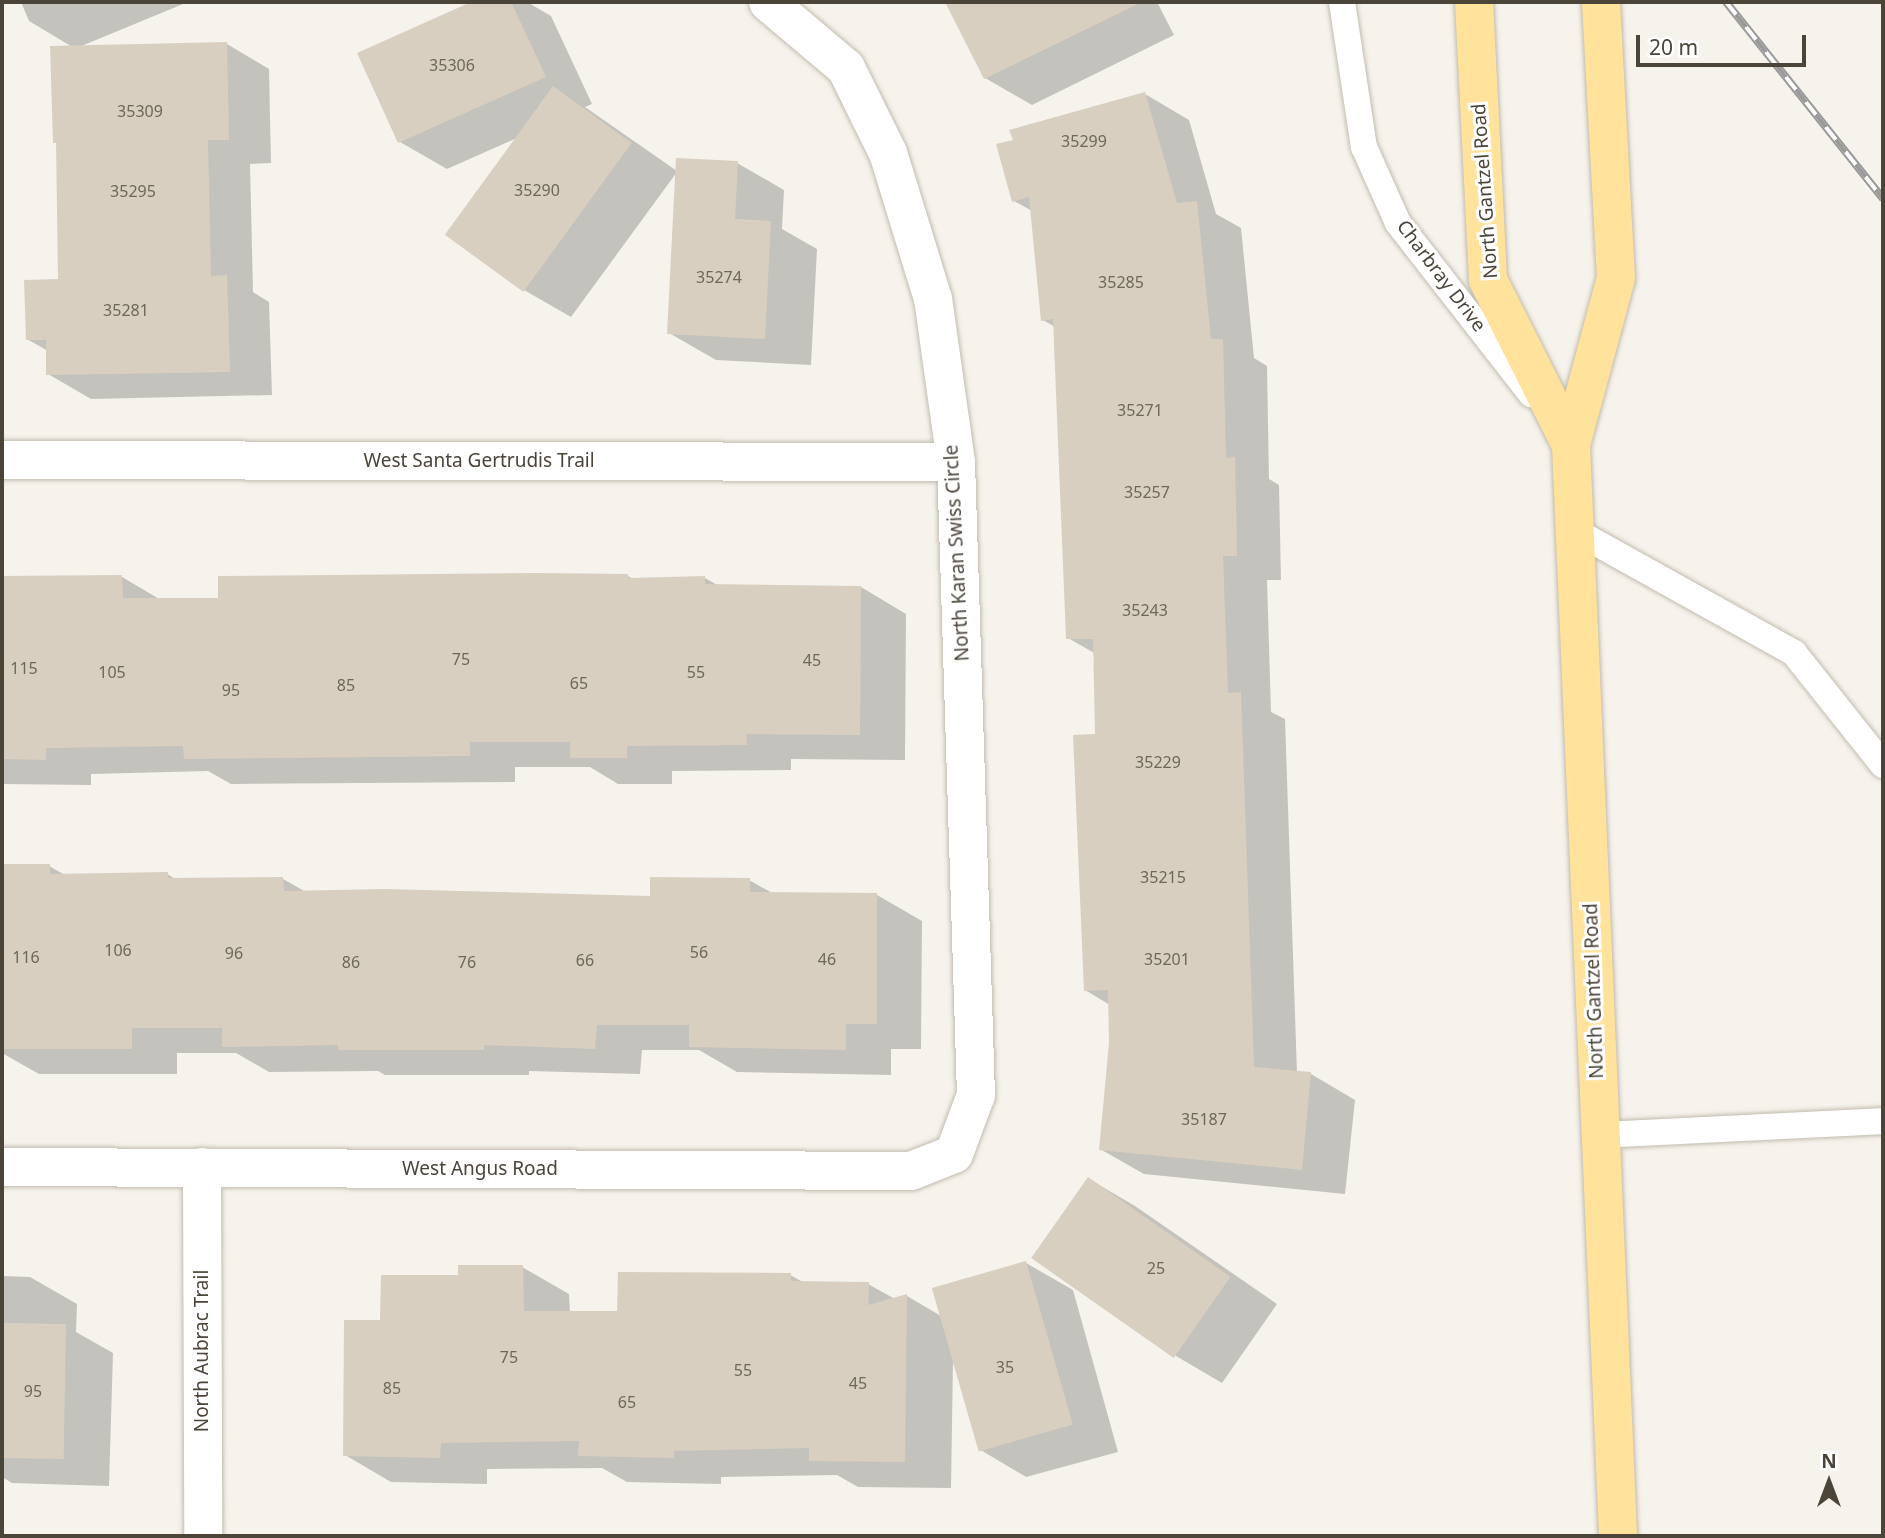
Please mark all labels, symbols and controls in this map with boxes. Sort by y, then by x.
scale bar [1640,21,1810,65]
text: 20 m [1649,33,1698,61]
house number: 35306 [429,55,475,75]
house number: 35309 [117,101,163,121]
street label: North Gantzel Road [1468,103,1502,279]
house number: 35299 [1061,131,1107,151]
house number: 35290 [514,180,560,200]
house number: 35295 [110,181,156,201]
street label: Charbray Drive [1392,216,1490,336]
house number: 35274 [696,267,742,287]
house number: 35285 [1098,272,1144,292]
house number: 35281 [103,300,149,320]
house number: 35271 [1117,400,1163,420]
street label: North Karan Swiss Circle [940,444,974,662]
street label: West Santa Gertrudis Trail [363,450,595,472]
house number: 35257 [1124,482,1170,502]
house number: 35243 [1122,600,1168,620]
house number: 75 [452,649,470,669]
house number: 45 [803,650,821,670]
house number: 115 [10,658,38,678]
house number: 105 [98,662,126,682]
house number: 55 [687,662,705,682]
house number: 65 [570,673,588,693]
house number: 85 [337,675,355,695]
house number: 95 [222,680,240,700]
house number: 35229 [1135,752,1181,772]
house number: 35215 [1140,867,1186,887]
street label: North Gantzel Road [1580,903,1608,1079]
house number: 106 [104,940,132,960]
house number: 56 [690,942,708,962]
house number: 96 [225,943,243,963]
house number: 116 [12,947,40,967]
house number: 46 [818,949,836,969]
house number: 35201 [1144,949,1190,969]
house number: 66 [576,950,594,970]
house number: 86 [342,952,360,972]
house number: 76 [458,952,476,972]
house number: 35187 [1181,1109,1227,1129]
street label: West Angus Road [402,1158,558,1180]
house number: 25 [1147,1258,1165,1278]
street label: North Aubrac Trail [191,1270,213,1432]
house number: 75 [500,1347,518,1367]
house number: 35 [996,1357,1014,1377]
house number: 55 [734,1360,752,1380]
house number: 45 [849,1373,867,1393]
house number: 85 [383,1378,401,1398]
house number: 95 [24,1381,42,1401]
house number: 65 [618,1392,636,1412]
north arrow [1794,1447,1864,1517]
text: N [1821,1448,1837,1474]

